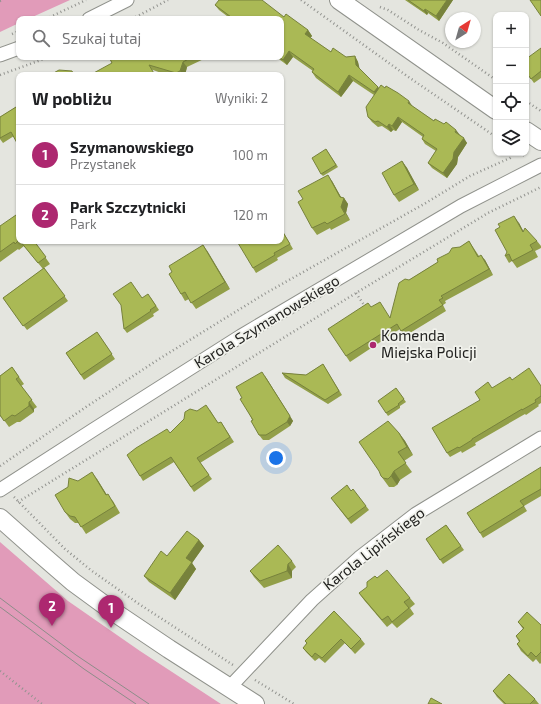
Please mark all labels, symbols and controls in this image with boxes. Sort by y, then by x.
north arrow [445,12,481,48]
map controls [493,12,529,156]
button: + [493,12,529,48]
search box [16,16,284,60]
icon: search [30,27,52,49]
text: Szukaj tutaj [62,29,141,47]
button: − [493,48,529,84]
button: locate [493,84,529,120]
text: W pobliżu [32,88,112,108]
text: Wyniki: 2 [215,90,268,106]
button: layers [493,120,529,156]
text: Szymanowskiego [70,138,194,156]
text: 1 [42,147,48,163]
text: 100 m [233,147,268,163]
text: Przystanek [70,156,136,172]
text: Park Szczytnicki [70,198,186,216]
text: 2 [41,207,49,223]
text: 120 m [233,207,268,223]
text: Park [70,216,97,232]
street label: Karola Szymanowskiego [191,271,342,372]
place label: Komenda Miejska Policji [381,326,477,362]
marker: Komenda Miejska Policji [368,340,378,350]
your location [266,448,286,468]
street label: Karola Lipińskiego [319,503,428,593]
pin: 2 [39,593,65,626]
pin: 1 [98,595,124,628]

